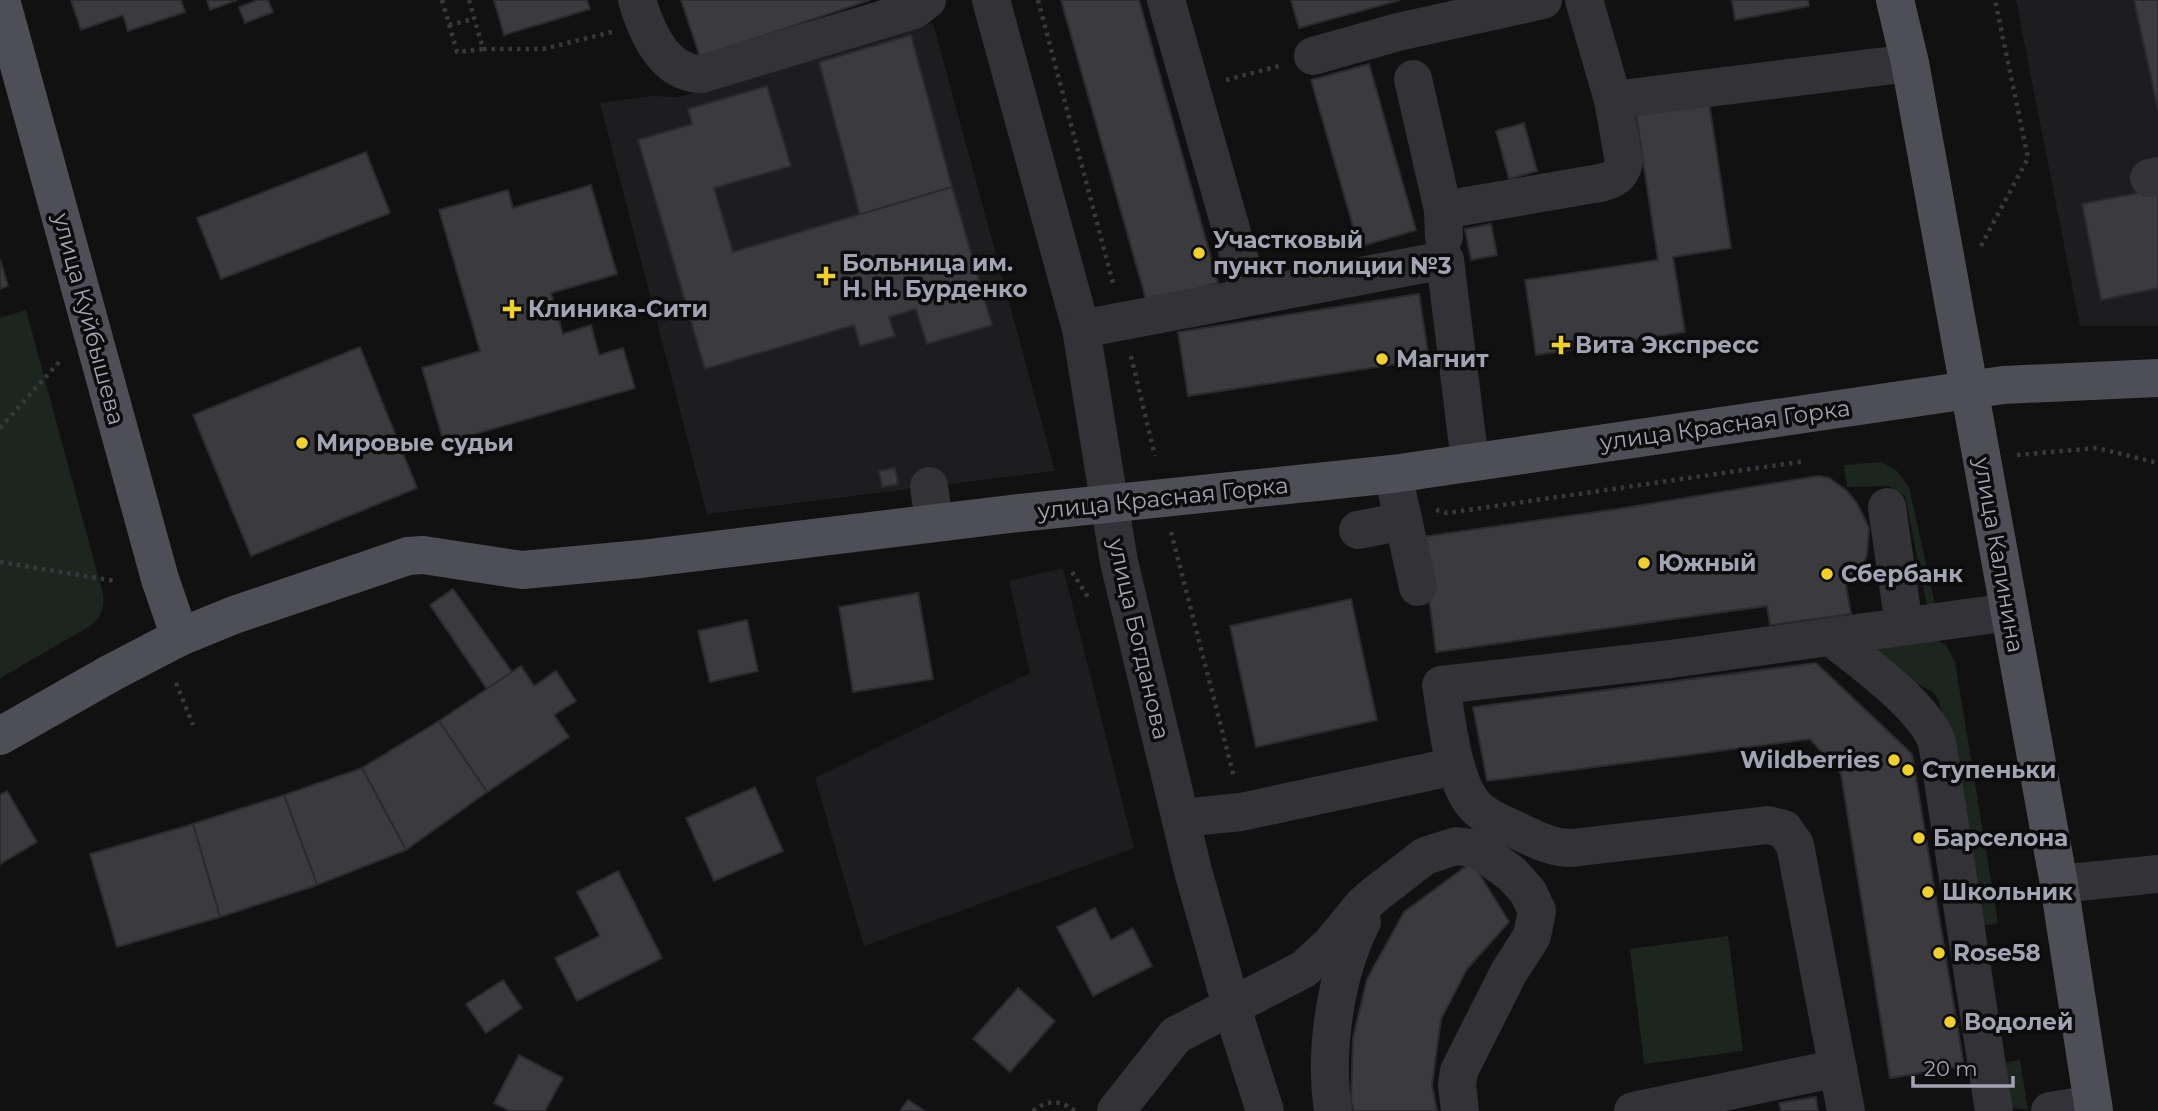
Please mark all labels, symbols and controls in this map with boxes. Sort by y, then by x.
street label: улица Куйбышева [47,209,131,428]
place label: Участковый пункт полиции №3 [1213,226,1452,280]
marker: Участковый пункт полиции №3 [1191,245,1207,261]
place label: Больница им. Н. Н. Бурденко [842,249,1028,303]
marker: Больница им. Н. Н. Бурденко [816,266,836,286]
place label: Клиника-Сити [528,295,708,323]
marker: Клиника-Сити [502,299,522,319]
place label: Вита Экспресс [1575,331,1760,359]
marker: Вита Экспресс [1553,337,1569,353]
place label: Магнит [1396,345,1489,373]
marker: Магнит [1374,351,1390,367]
street label: улица Красная Горка [1597,394,1852,457]
place label: Мировые судьи [316,429,514,457]
marker: Мировые судьи [294,435,310,451]
street label: улица Калинина [1968,454,2030,655]
street label: улица Красная Горка [1035,471,1290,525]
street label: улица Богданова [1102,535,1176,742]
place label: Южный [1658,549,1756,577]
marker: Южный [1636,555,1652,571]
place label: Сбербанк [1841,560,1963,588]
marker: Сбербанк [1819,566,1835,582]
place label: Wildberries [1740,746,1880,774]
marker: Wildberries [1886,752,1902,768]
place label: Ступеньки [1922,756,2056,784]
marker: Ступеньки [1900,762,1916,778]
place label: Барселона [1933,824,2068,852]
marker: Барселона [1911,830,1927,846]
place label: Школьник [1942,878,2073,906]
marker: Школьник [1920,884,1936,900]
place label: Rose58 [1953,939,2041,967]
marker: Rose58 [1931,945,1947,961]
place label: Водолей [1964,1008,2073,1036]
marker: Водолей [1942,1014,1958,1030]
scale bar [1913,1044,2013,1088]
text: 20 m [1924,1056,1978,1081]

